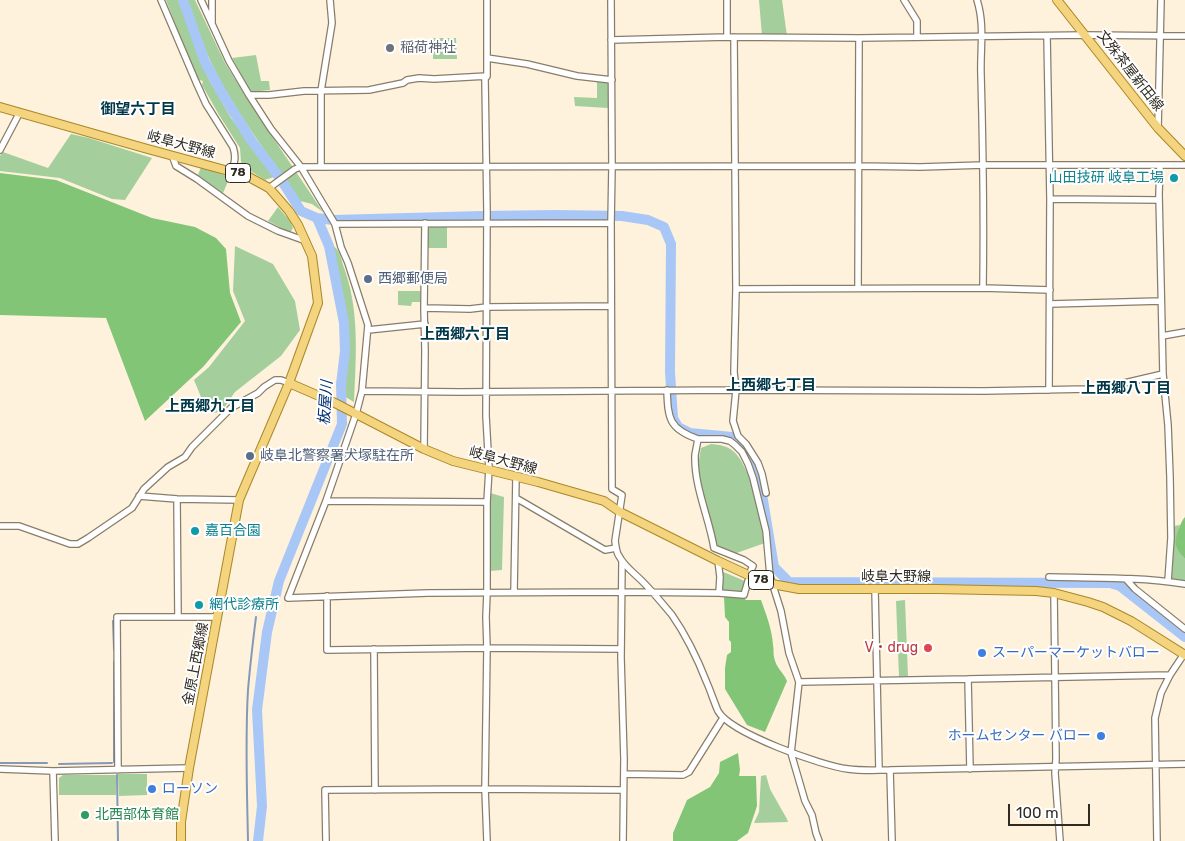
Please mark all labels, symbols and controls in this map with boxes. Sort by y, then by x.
street label: 文殊茶屋新田線 [1093,27,1167,115]
place label: 稲荷神社 [400,40,456,56]
marker: 稲荷神社 [384,42,396,54]
district label: 御望六丁目 [101,101,175,119]
street label: 岐阜大野線 [145,128,217,162]
road number: 78 [226,164,250,182]
place label: 山田技研 岐阜工場 [1049,170,1164,186]
marker: 山田技研 岐阜工場 [1168,172,1180,184]
place label: 西郷郵便局 [378,271,448,287]
marker: 西郷郵便局 [362,273,374,285]
district label: 上西郷六丁目 [420,326,510,344]
district label: 上西郷七丁目 [726,377,816,395]
water label: 板屋川 [315,380,337,426]
district label: 上西郷八丁目 [1081,380,1171,398]
district label: 上西郷九丁目 [165,398,255,416]
street label: 岐阜大野線 [467,444,539,478]
place label: 岐阜北警察署犬塚駐在所 [260,448,414,464]
marker: 岐阜北警察署犬塚駐在所 [244,450,256,462]
place label: 嘉百合園 [205,523,261,539]
marker: 嘉百合園 [189,525,201,537]
street label: 岐阜大野線 [861,569,931,585]
road number: 78 [748,570,774,590]
place label: 網代診療所 [209,597,279,613]
marker: 網代診療所 [193,599,205,611]
street label: 金原上西郷線 [180,621,212,707]
place label: V・drug [864,640,918,656]
marker: V・drug [922,642,934,654]
place label: スーパーマーケットバロー [992,645,1160,661]
marker: スーパーマーケットバロー [976,647,988,659]
place label: ホームセンター バロー [948,728,1091,744]
marker: ホームセンター バロー [1095,730,1107,742]
place label: ローソン [162,781,218,797]
marker: ローソン [146,783,158,795]
scale bar [1010,794,1092,826]
text: 100 m [1016,804,1058,822]
place label: 北西部体育館 [95,807,179,823]
marker: 北西部体育館 [79,809,91,821]

